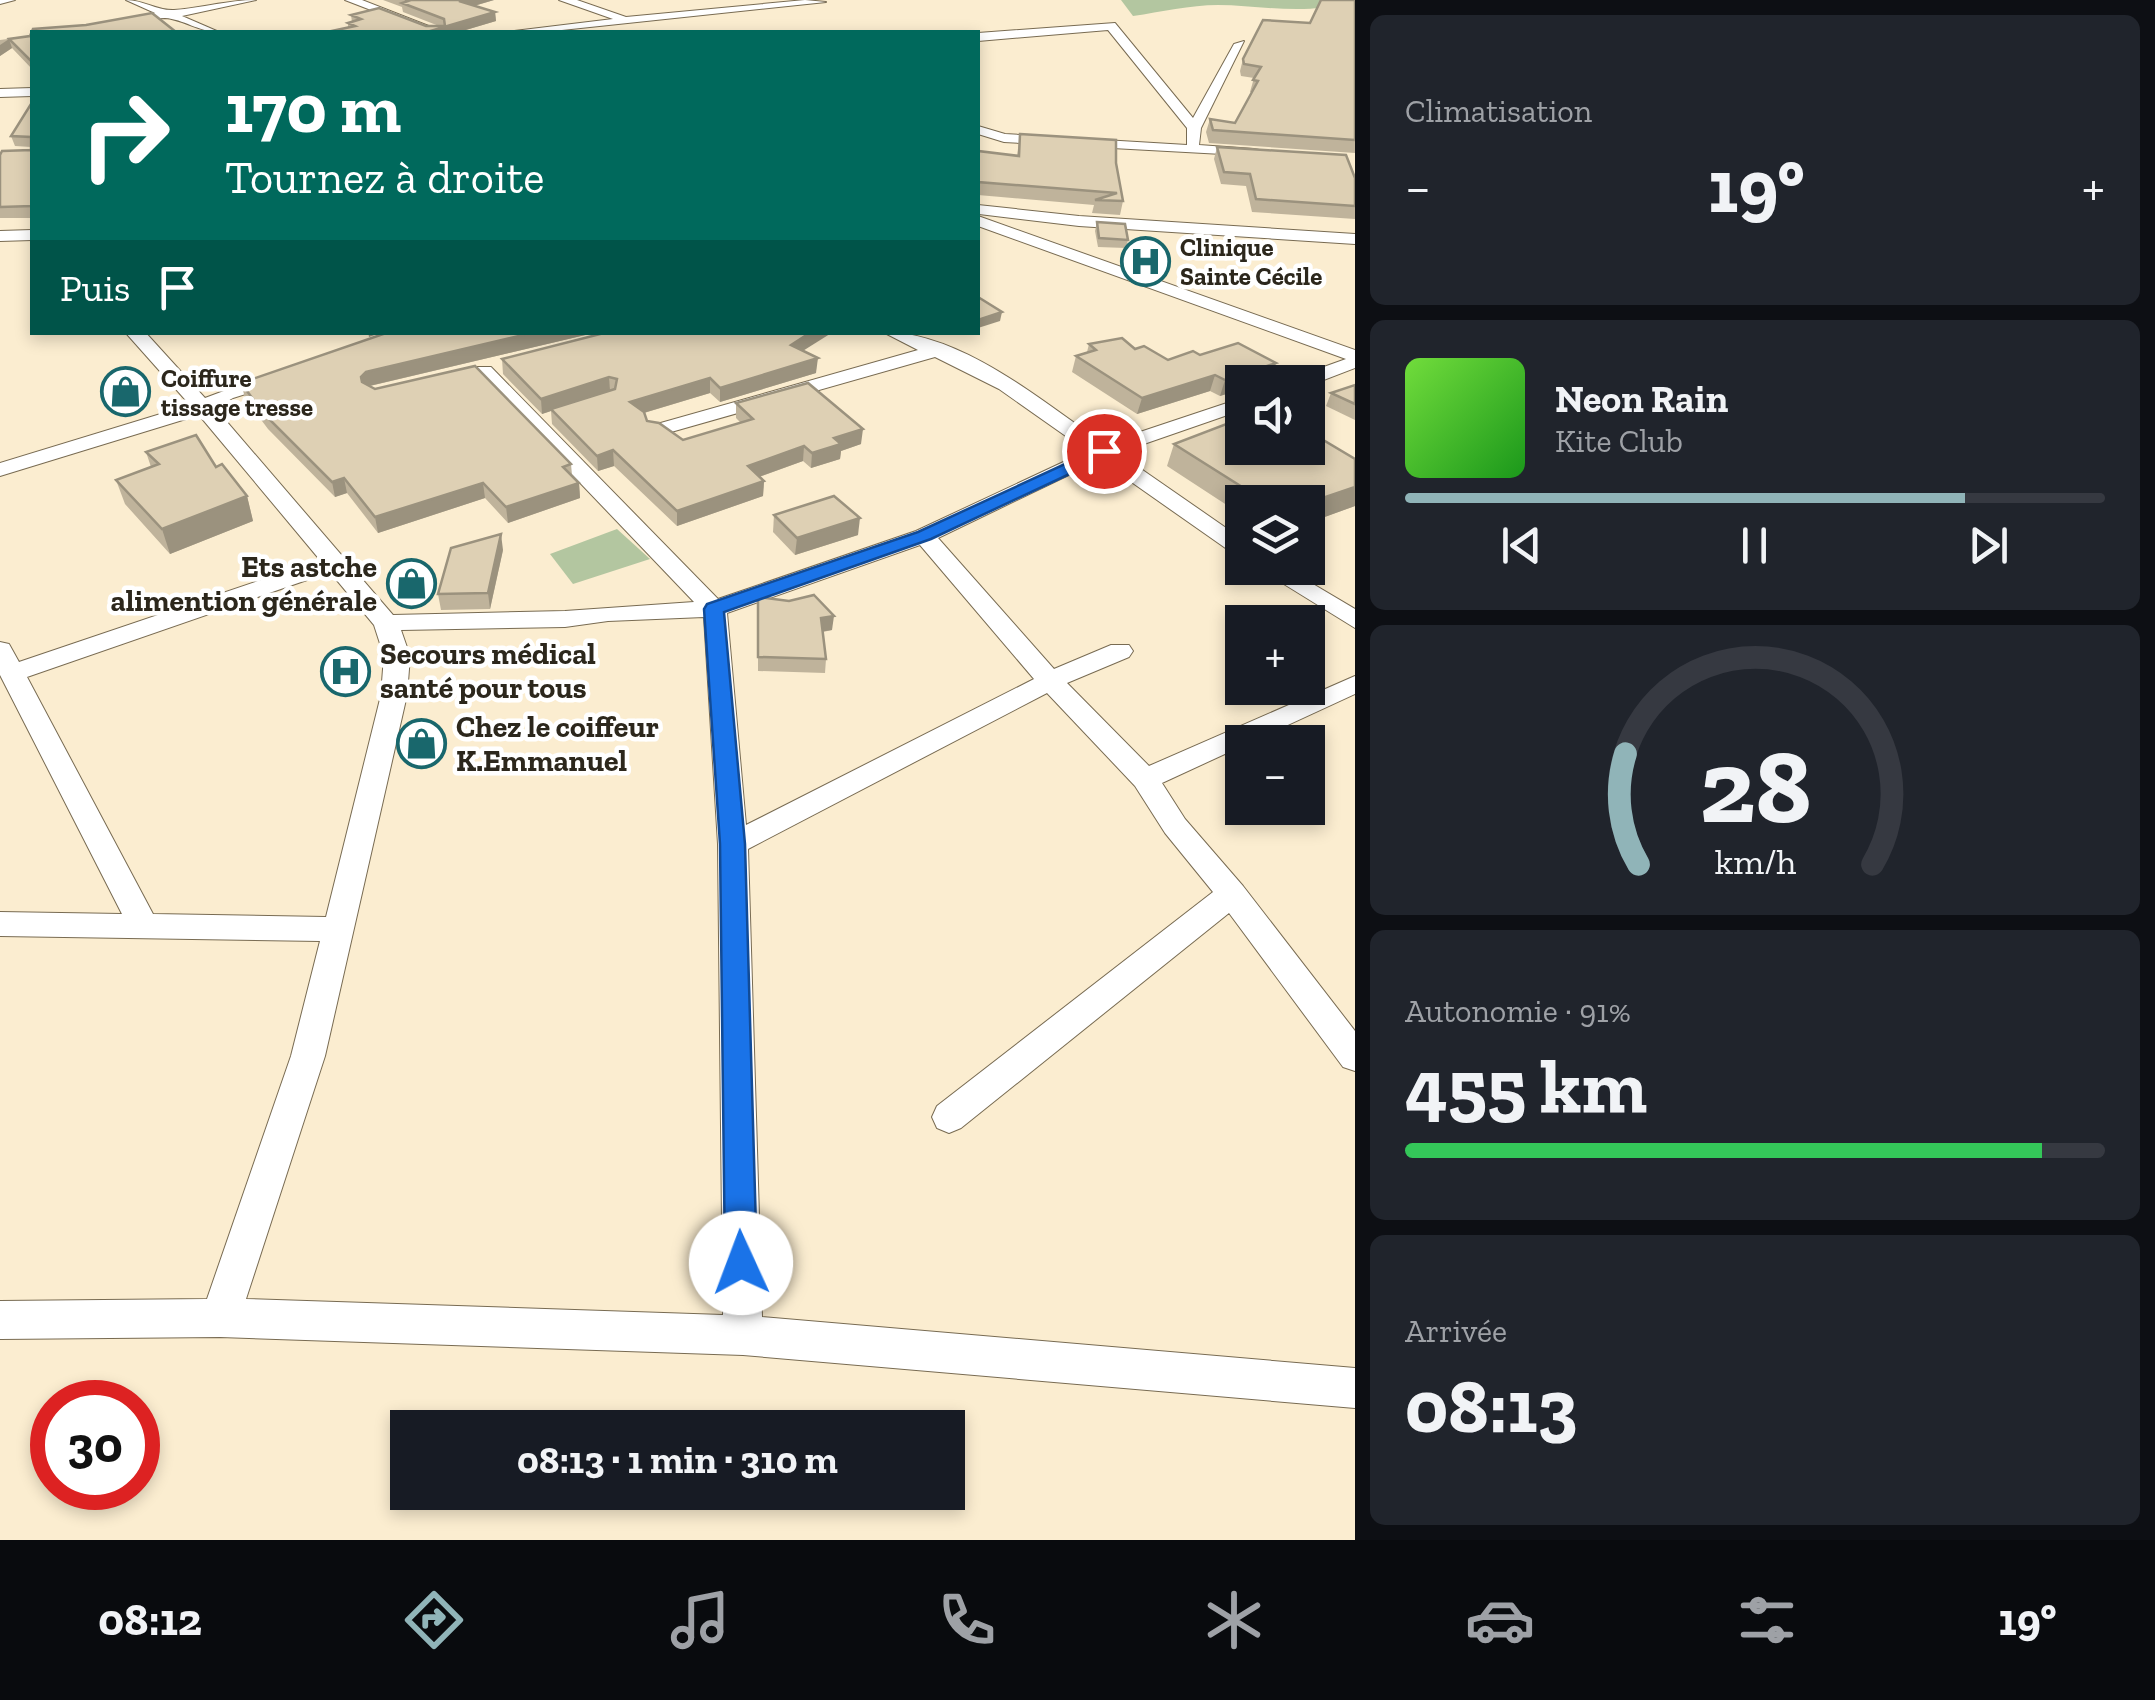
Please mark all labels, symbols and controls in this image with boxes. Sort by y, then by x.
text: 170 m [225,66,401,150]
icon: right [60,70,190,200]
text: Climatisation [1405,92,1592,130]
text: 19° [1708,141,1805,231]
text: Tournez à droite [225,151,544,205]
text: − [1405,154,1431,220]
text: + [2082,154,2105,220]
place label: Clinique Sainte Cécile [1180,232,1322,291]
hospital icon: Clinique Sainte Cécile [1119,235,1171,287]
icon: arrive [150,260,205,315]
text: Puis [60,265,130,311]
place label: Coiffure tissage tresse [161,363,313,422]
map controls [1225,365,1325,825]
button: sound [1225,365,1325,465]
shop icon: Coiffure tissage tresse [100,366,152,418]
text: Neon Rain [1555,376,1728,422]
pin [1062,409,1147,494]
text: Kite Club [1555,422,1683,460]
icon: arrive [1077,424,1132,479]
button: layers [1225,485,1325,585]
icon: previous [1494,518,1549,573]
icon: pause [1727,518,1782,573]
icon: next [1961,518,2016,573]
place label: Ets astche alimention générale [110,549,377,619]
shop icon: Ets astche alimention générale [386,558,438,610]
button: + [1225,605,1325,705]
place label: Secours médical santé pour tous [380,636,596,706]
hospital icon: Secours médical santé pour tous [319,645,371,697]
place label: Chez le coiffeur K.Emmanuel [456,709,659,779]
shop icon: Chez le coiffeur K.Emmanuel [395,718,447,770]
text: 28 [1699,724,1811,849]
button: − [1225,725,1325,825]
text: km/h [1714,840,1796,883]
text: Autonomie · 91% [1405,992,1631,1030]
text: 455 km [1405,1041,1647,1131]
position arrow [689,1211,793,1315]
text: Arrivée [1405,1312,1507,1350]
text: 08:13 [1405,1361,1578,1451]
speed limit sign: 30 [30,1380,160,1510]
text: 08:13 · 1 min · 310 m [517,1437,838,1483]
icon: directions [399,1585,469,1655]
icon: music [665,1585,735,1655]
icon: phone [932,1585,1002,1655]
icon: climate [1199,1585,1269,1655]
icon: car [1465,1585,1535,1655]
icon: filters [1732,1585,1802,1655]
text: 08:12 [98,1593,202,1647]
text: 19° [1998,1593,2057,1647]

